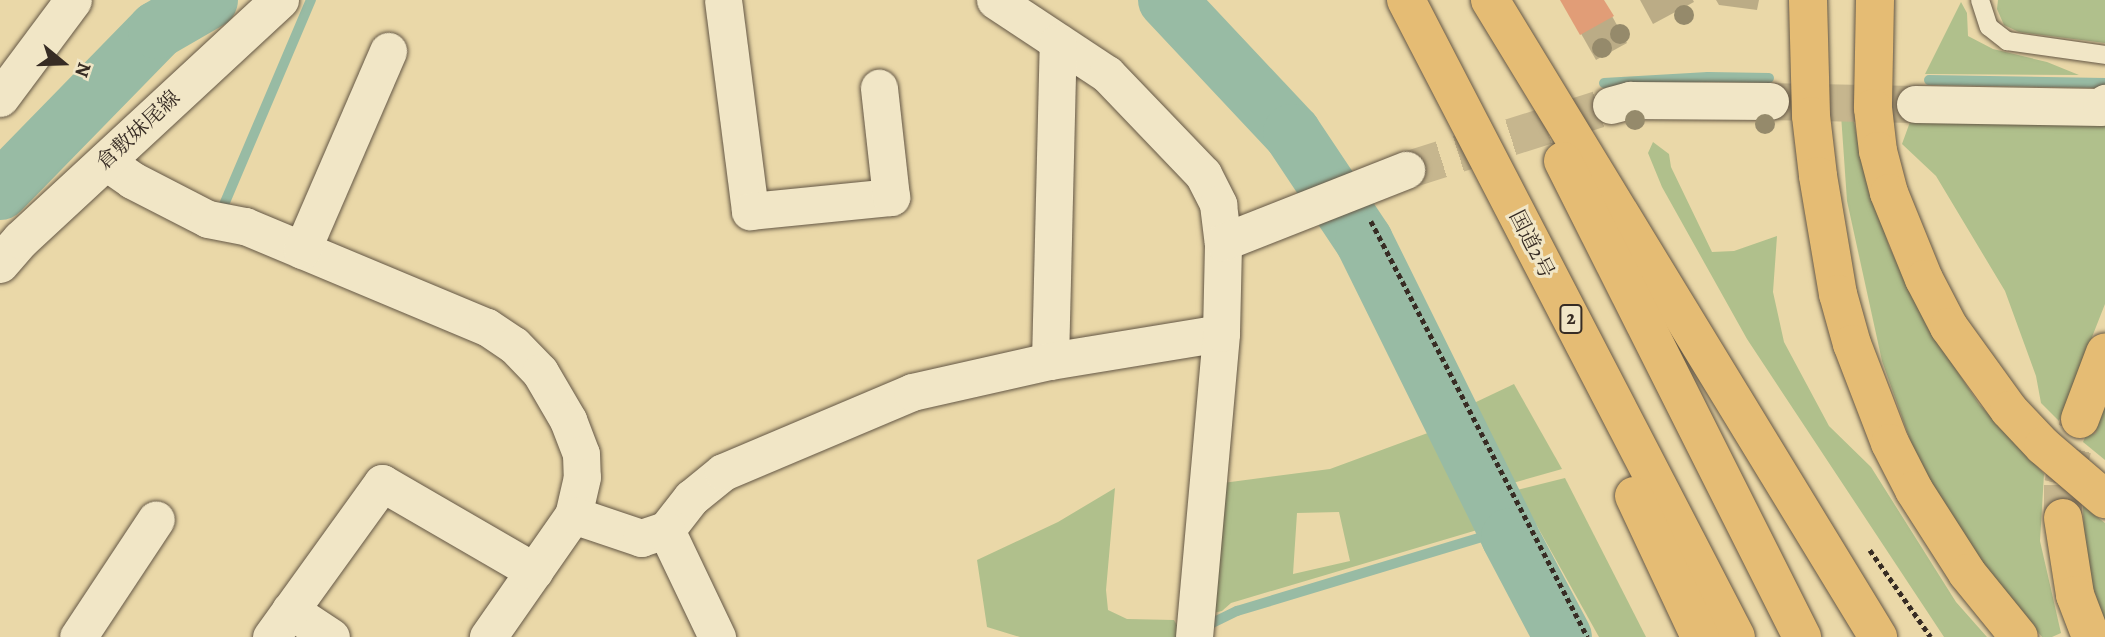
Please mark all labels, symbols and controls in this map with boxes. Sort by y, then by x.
north arrow [28,28,98,98]
text: N [68,59,97,81]
street label: 倉敷妹尾線 [91,85,185,175]
street label: 国道2号 [1504,206,1560,282]
road number: 2 [1559,304,1583,334]

